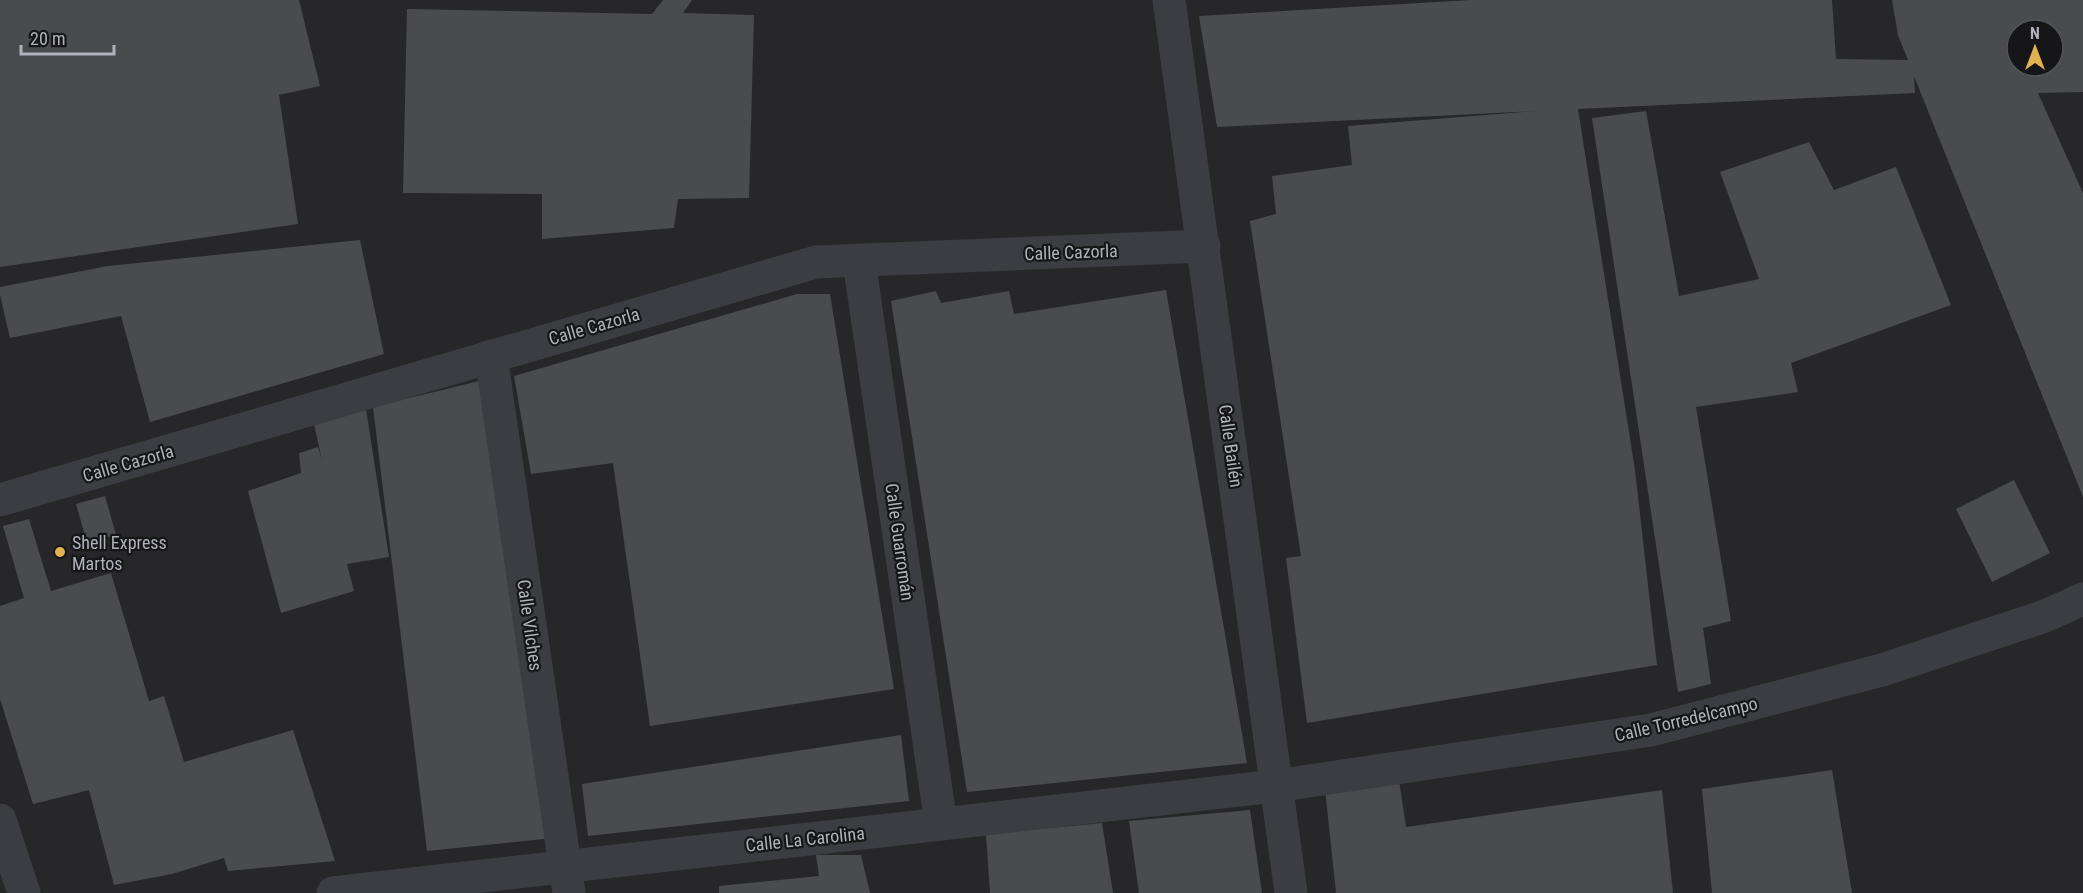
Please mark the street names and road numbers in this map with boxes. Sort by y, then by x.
street label: Calle Cazorla [1024,240,1118,264]
street label: Calle Cazorla [546,303,642,349]
street label: Calle Bailén [1215,403,1247,489]
street label: Calle Cazorla [80,440,176,486]
street label: Calle Guarromán [881,482,919,602]
street label: Calle Vilches [513,578,547,672]
street label: Calle Torredelcampo [1613,692,1759,746]
street label: Calle La Carolina [744,822,866,856]

